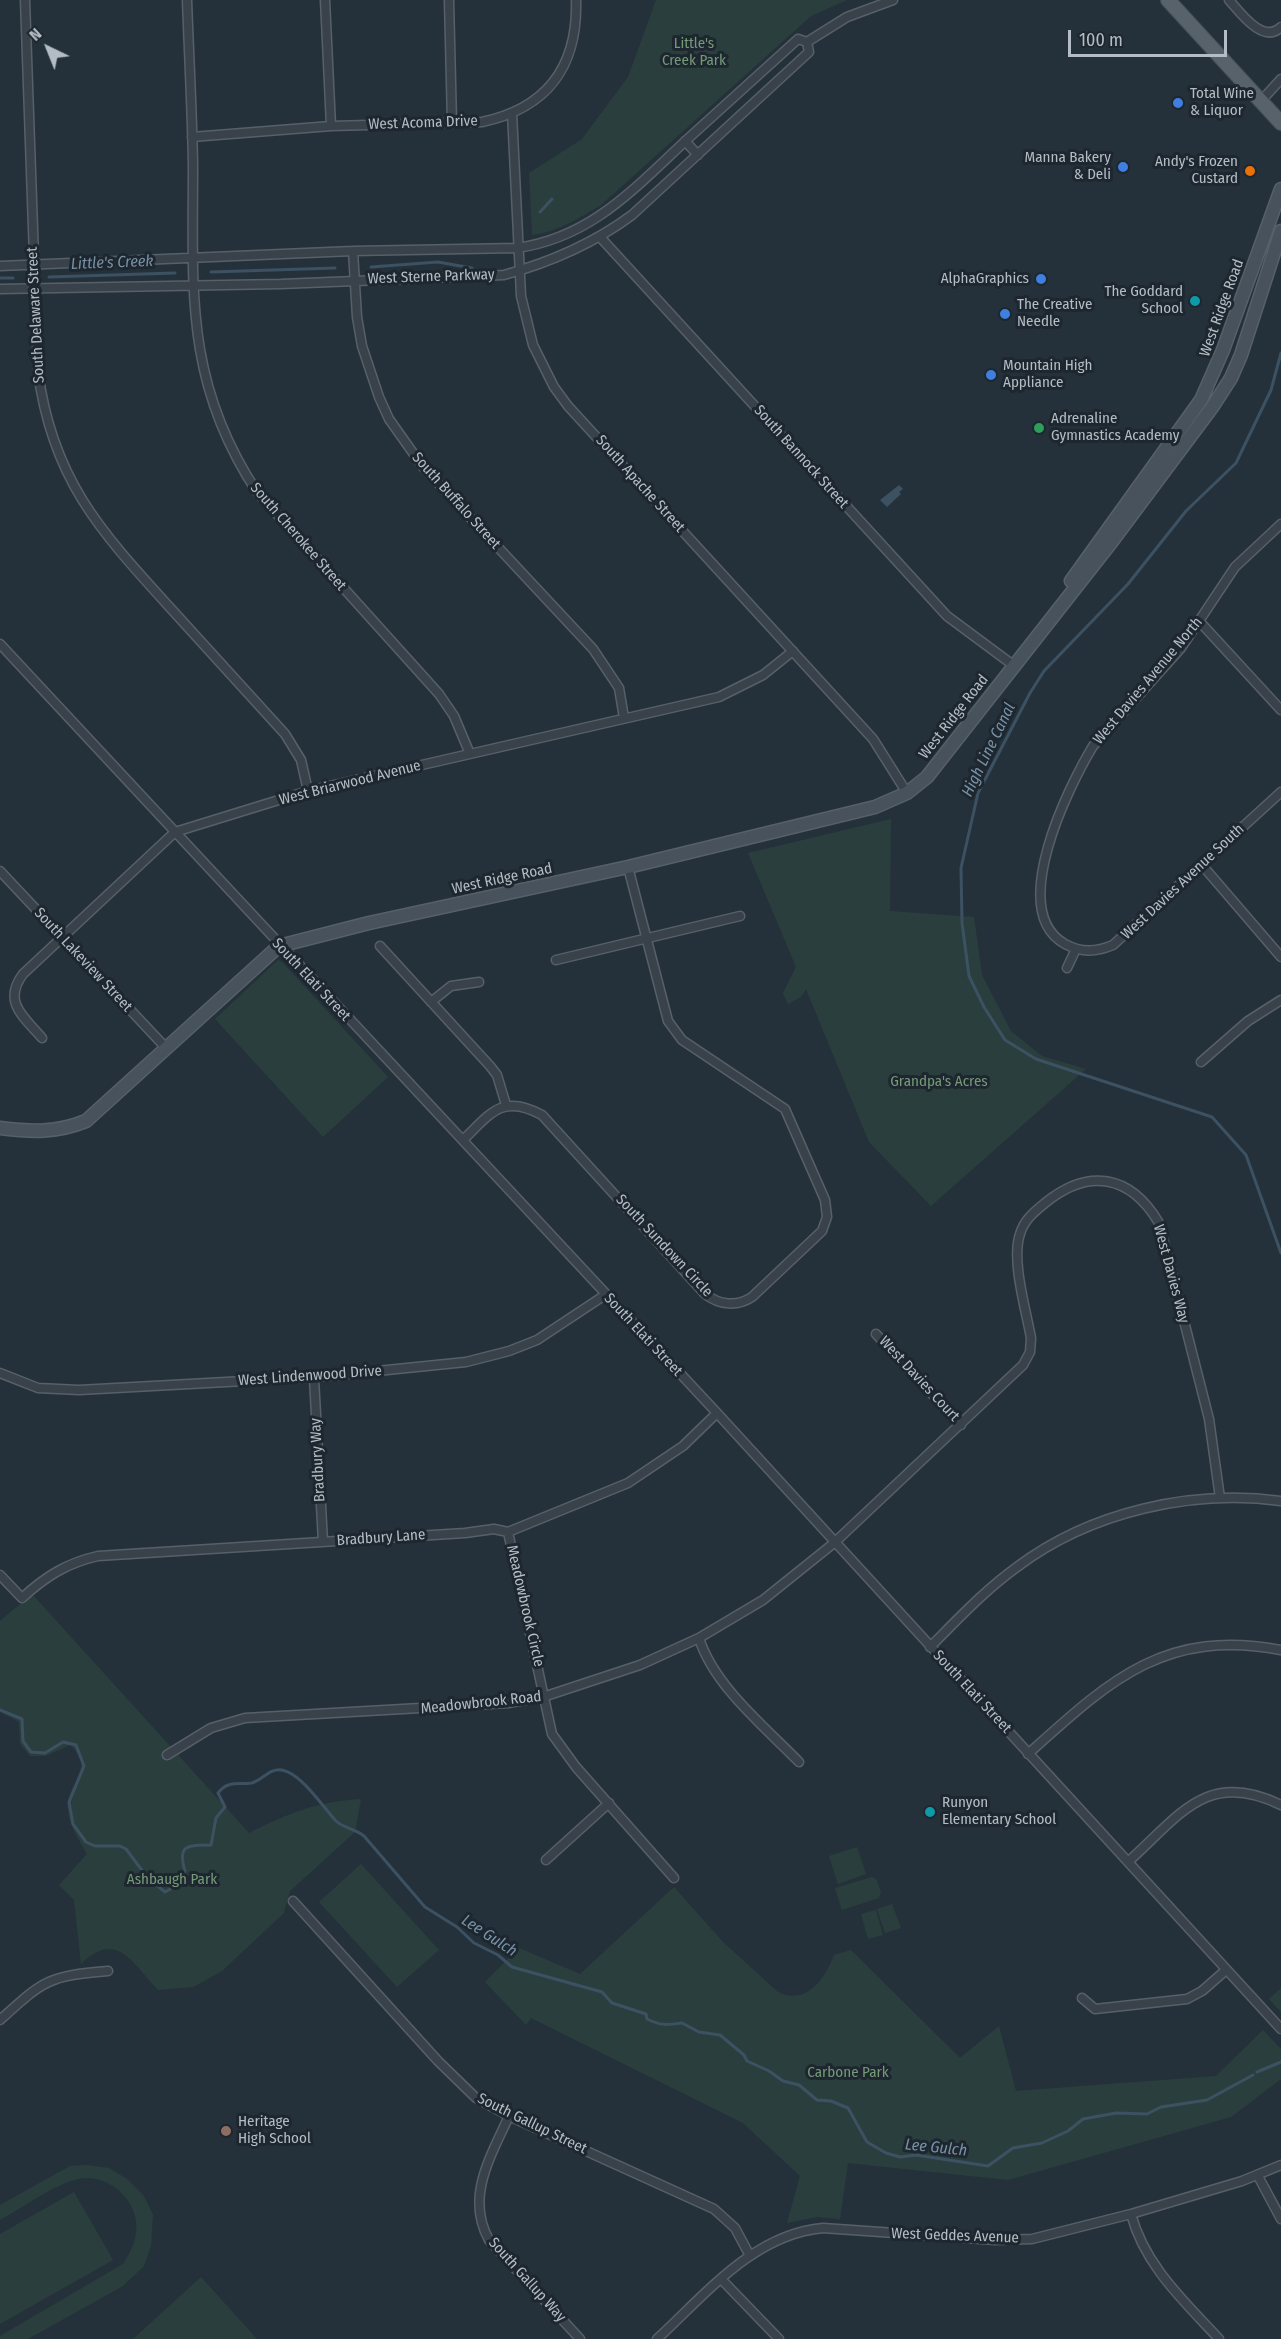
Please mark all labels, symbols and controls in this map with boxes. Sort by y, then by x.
north arrow [18,18,78,78]
scale bar [1071,18,1230,56]
text: N [25,24,45,45]
text: 100 m [1079,29,1123,51]
park label: Little's Creek Park [662,35,726,70]
place label: Total Wine & Liquor [1190,85,1254,120]
marker: Total Wine & Liquor [1171,96,1185,110]
street label: West Acoma Drive [368,112,478,134]
place label: Manna Bakery & Deli [1025,149,1111,184]
place label: Andy's Frozen Custard [1155,153,1238,188]
marker: Manna Bakery & Deli [1116,160,1130,174]
marker: Andy's Frozen Custard [1243,164,1257,178]
street label: South Delaware Street [23,246,49,384]
water label: Little's Creek [70,252,154,274]
street label: West Ridge Road [1196,257,1248,359]
street label: West Sterne Parkway [367,266,495,288]
place label: AlphaGraphics [941,270,1029,288]
marker: AlphaGraphics [1034,272,1048,286]
place label: The Goddard School [1104,283,1183,318]
marker: The Goddard School [1188,294,1202,308]
place label: The Creative Needle [1017,296,1092,331]
marker: The Creative Needle [998,307,1012,321]
place label: Mountain High Appliance [1003,357,1092,392]
marker: Mountain High Appliance [984,368,998,382]
street label: South Bannock Street [750,402,852,512]
place label: Adrenaline Gymnastics Academy [1051,410,1179,445]
marker: Adrenaline Gymnastics Academy [1032,421,1046,435]
street label: South Apache Street [592,432,688,536]
street label: South Buffalo Street [408,449,504,553]
street label: South Cherokee Street [246,479,350,595]
street label: West Davies Avenue North [1090,614,1206,748]
street label: West Ridge Road [915,671,993,763]
water label: High Line Canal [958,700,1020,800]
street label: West Briarwood Avenue [277,757,423,809]
street label: West Davies Avenue South [1118,820,1248,944]
street label: West Ridge Road [450,860,554,898]
street label: South Lakeview Street [30,904,136,1016]
street label: South Elati Street [268,935,354,1025]
park label: Grandpa's Acres [890,1073,988,1091]
street label: South Sundown Circle [612,1191,716,1301]
street label: West Davies Way [1149,1223,1193,1325]
street label: South Elati Street [600,1290,686,1380]
street label: West Davies Court [875,1333,963,1425]
street label: West Lindenwood Drive [238,1362,382,1390]
street label: Bradbury Way [307,1417,329,1503]
street label: Bradbury Lane [336,1526,426,1550]
street label: Meadowbrook Circle [502,1544,548,1668]
street label: South Elati Street [929,1647,1015,1737]
street label: Meadowbrook Road [420,1688,542,1718]
place label: Runyon Elementary School [942,1794,1056,1829]
marker: Runyon Elementary School [923,1805,937,1819]
park label: Ashbaugh Park [127,1871,217,1889]
water label: Lee Gulch [458,1911,520,1961]
park label: Carbone Park [807,2064,889,2082]
street label: South Gallup Street [474,2090,590,2158]
place label: Heritage High School [238,2113,311,2148]
marker: Heritage High School [219,2124,233,2138]
water label: Lee Gulch [904,2135,968,2161]
street label: West Geddes Avenue [891,2225,1019,2247]
street label: South Gallup Way [484,2234,570,2326]

